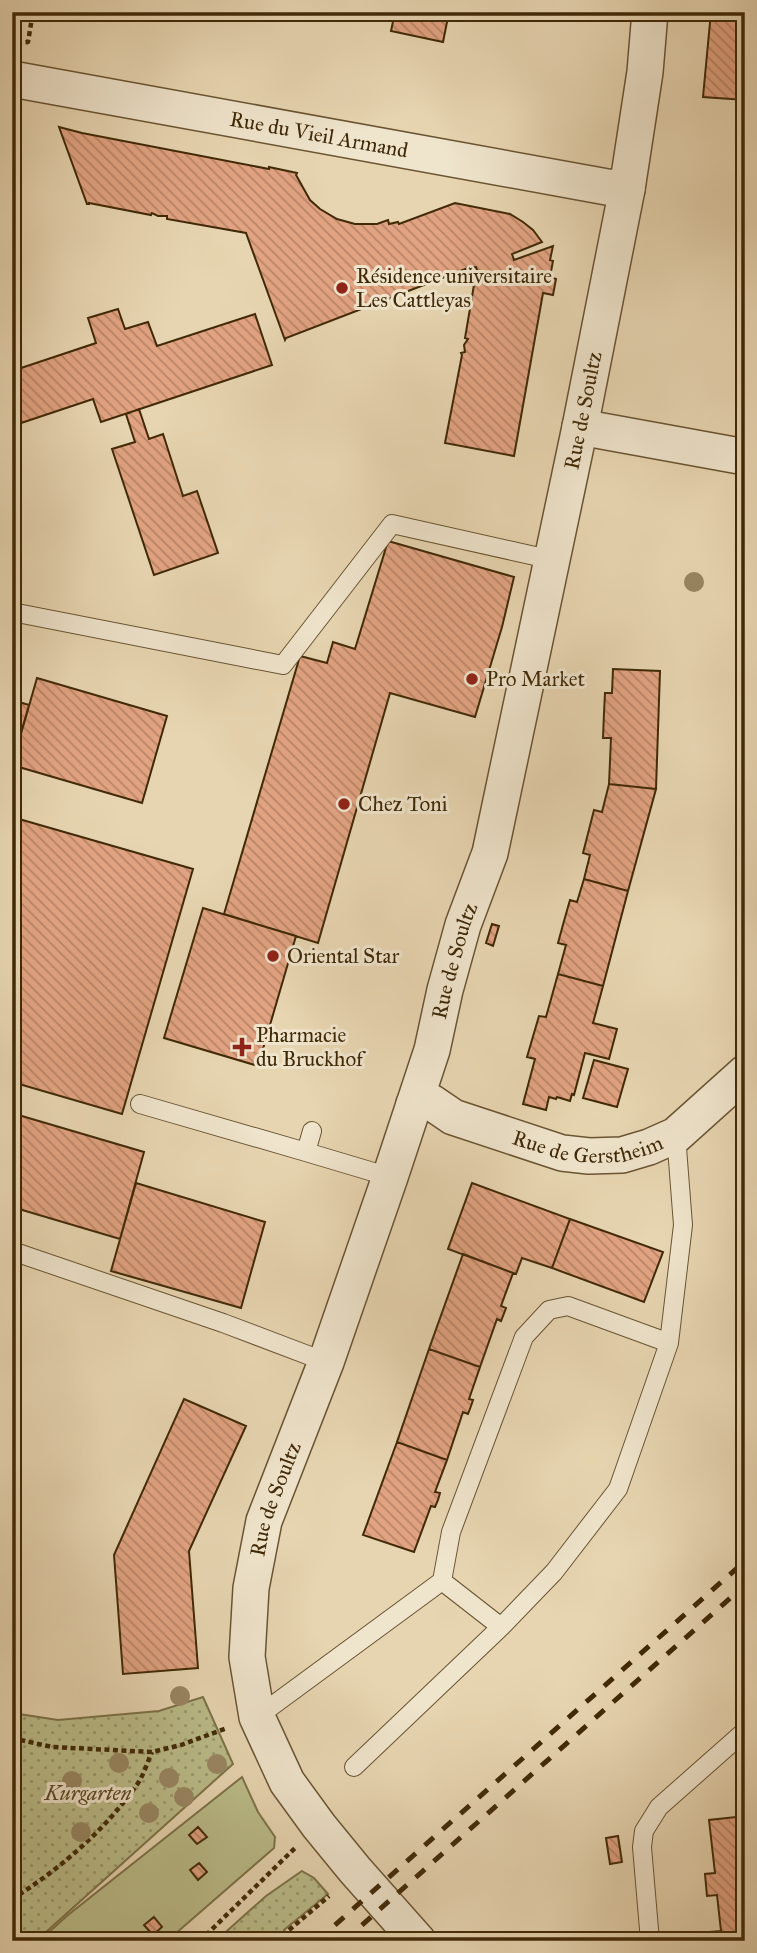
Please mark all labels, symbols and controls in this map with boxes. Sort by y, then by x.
street label: Rue du Vieil Armand [228,106,411,164]
place label: Résidence universitaire Les Cattleyas [356,263,552,313]
marker: Résidence universitaire Les Cattleyas [334,280,350,296]
street label: Rue de Soultz [558,349,608,472]
place label: Pro Market [486,666,585,692]
marker: Pro Market [464,671,480,687]
place label: Chez Toni [358,791,448,817]
marker: Chez Toni [336,796,352,812]
street label: Rue de Soultz [426,899,483,1021]
place label: Oriental Star [287,943,399,969]
marker: Oriental Star [265,948,281,964]
place label: Pharmacie du Bruckhof [256,1022,366,1072]
marker: Pharmacie du Bruckhof [234,1039,250,1055]
street label: Rue de Gerstheim [509,1125,667,1169]
street label: Rue de Soultz [244,1438,307,1559]
park label: Kurgarten [44,1780,131,1806]

